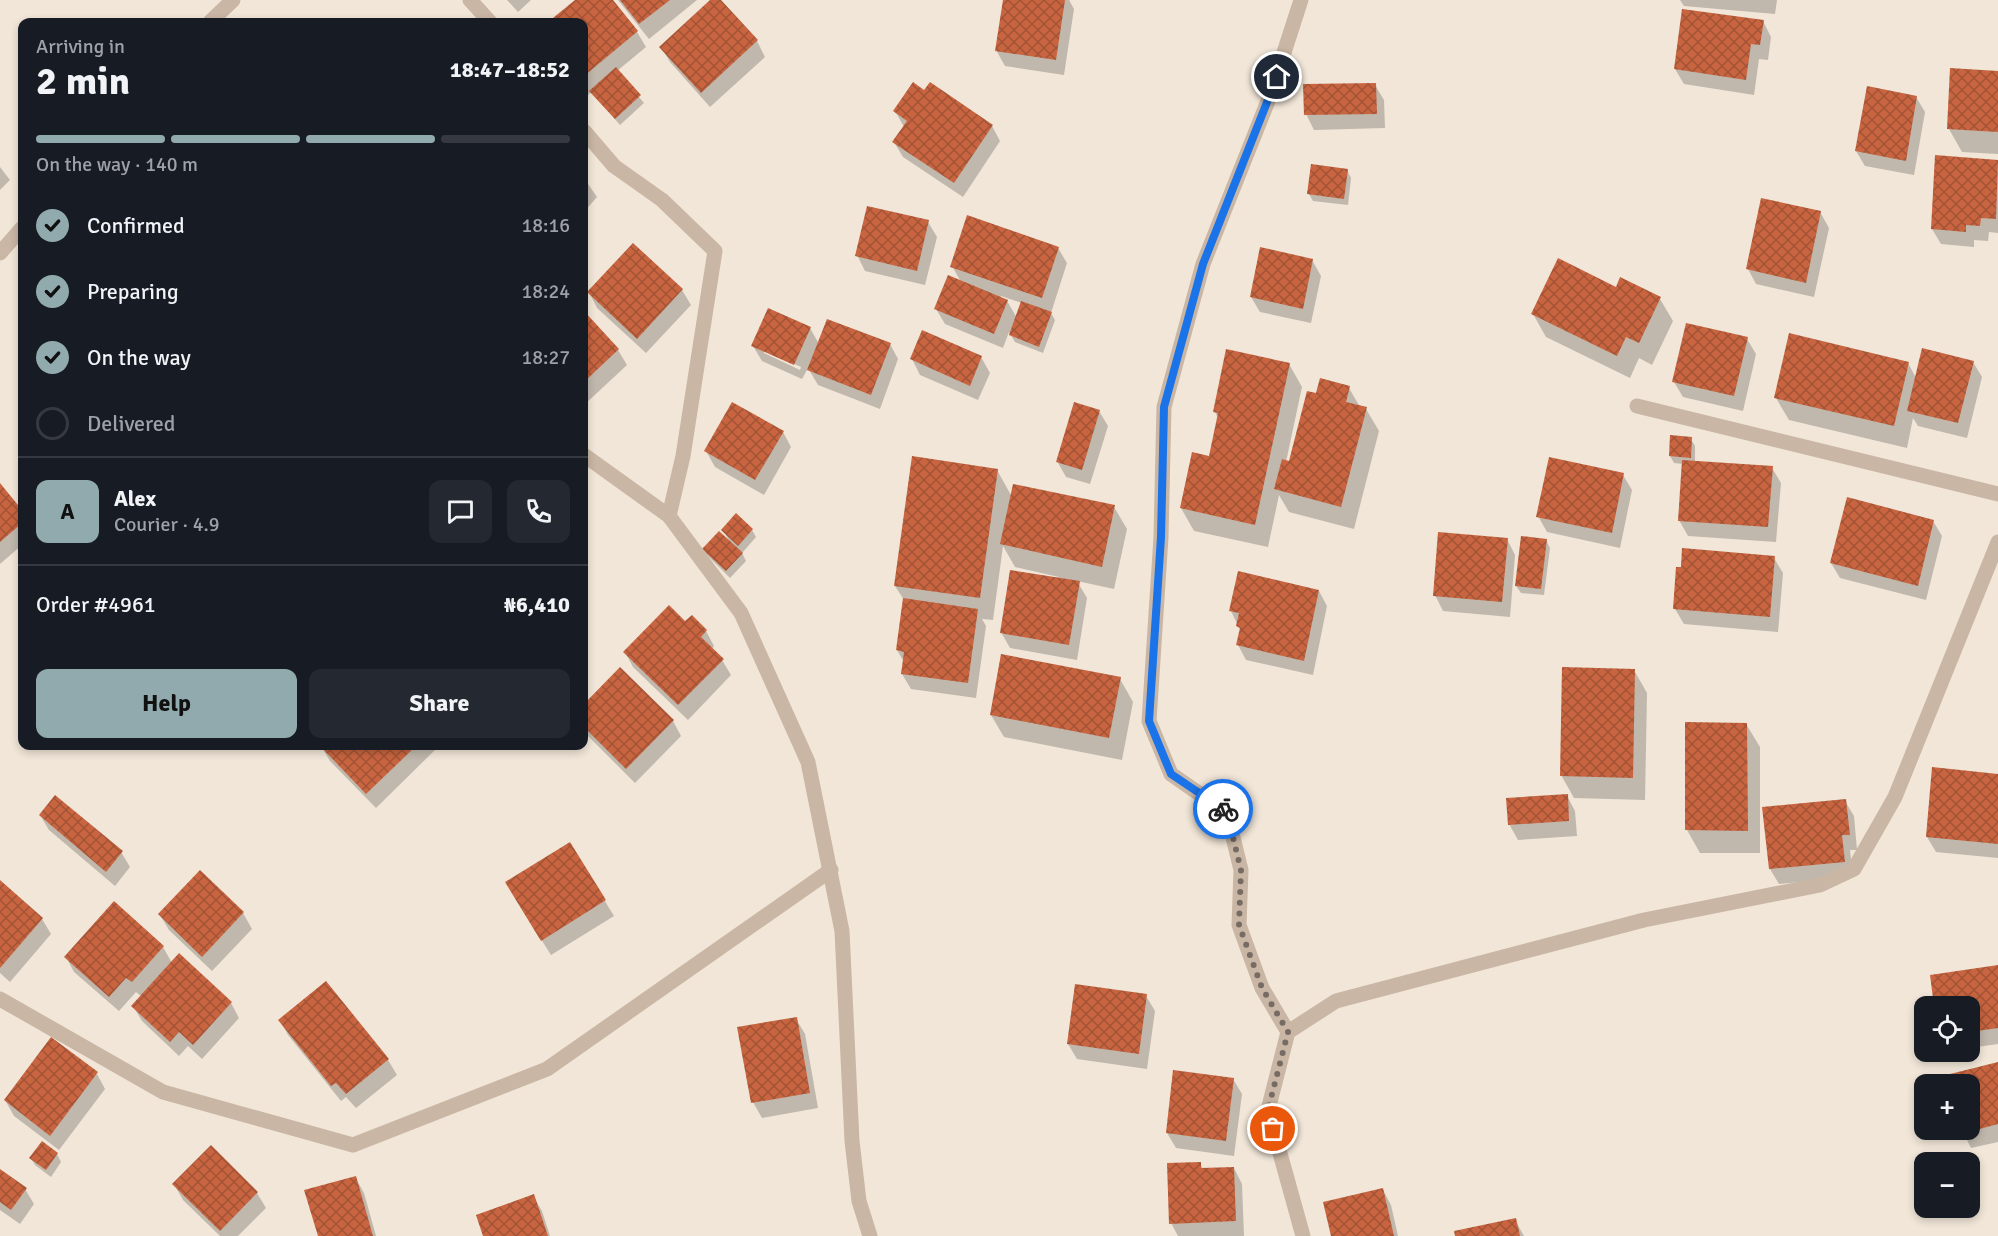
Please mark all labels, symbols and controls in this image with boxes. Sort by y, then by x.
text: Arriving in [36,34,125,59]
pin [1251,51,1302,102]
text: 18:47–18:52 [450,56,570,83]
text: 2 min [36,57,130,105]
icon: home [1260,60,1293,93]
text: On the way · 140 m [36,152,198,177]
icon: check [36,209,69,242]
text: Confirmed [87,212,185,239]
text: 18:16 [521,213,570,238]
icon: check [36,275,69,308]
text: Preparing [87,278,179,305]
text: 18:24 [521,279,570,304]
icon: check [36,341,69,374]
text: On the way [87,344,191,371]
text: 18:27 [521,345,570,370]
text: Delivered [87,410,175,437]
button: chat [429,480,492,543]
button: phone [507,480,570,543]
text: Alex [114,485,156,512]
text: A [60,498,75,525]
text: Courier · 4.9 [114,512,220,537]
text: Order #4961 [36,591,156,618]
text: ₦6,410 [504,591,570,618]
button: Help [36,669,297,738]
button: Share [309,669,570,738]
courier [1193,779,1253,839]
icon: bike [1207,793,1240,826]
map controls [1914,996,1980,1218]
button: locate [1914,996,1980,1062]
button: + [1914,1074,1980,1140]
pin [1247,1103,1298,1154]
icon: bag [1256,1112,1289,1145]
button: − [1914,1152,1980,1218]

